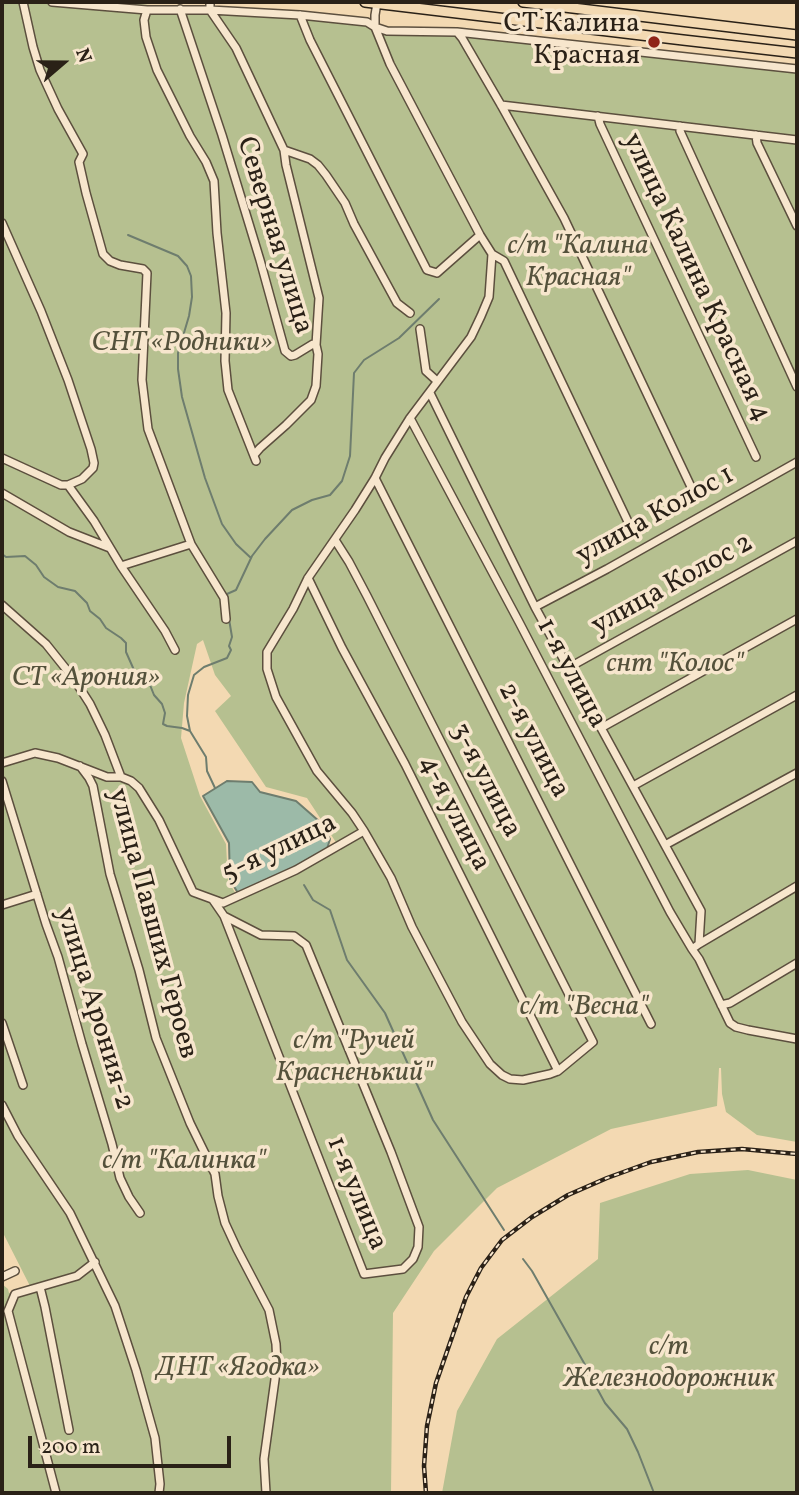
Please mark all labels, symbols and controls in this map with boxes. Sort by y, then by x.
place label: СТ Калина Красная [503,9,640,75]
north arrow [28,28,98,98]
marker: СТ Калина Красная [646,34,662,50]
text: N [68,45,97,67]
street label: улица Калина Красная 4 [613,128,777,428]
street label: Северная улица [227,133,319,339]
park label: с/т "Калина Красная" [508,231,648,297]
park label: СНТ «Родники» [91,328,273,362]
street label: улица Колос 1 [571,460,741,574]
street label: улица Колос 2 [586,528,760,644]
street label: 1-я улица [527,613,613,735]
park label: снт "Колос" [606,649,744,683]
park label: СТ «Арония» [12,663,160,697]
street label: 2-я улица [489,678,575,804]
street label: 3-я улица [441,718,527,844]
street label: 4-я улица [410,750,496,878]
street label: улица Павших Героев [99,785,203,1063]
street label: 5-я улица [217,808,343,892]
street label: улица Арония-2 [46,904,140,1114]
park label: с/т "Весна" [520,992,648,1026]
park label: с/т "Ручей Красненький" [276,1026,432,1092]
street label: 1-я улица [317,1132,393,1256]
park label: с/т "Калинка" [102,1146,266,1180]
park label: с/т Железнодорожник [564,1332,774,1398]
park label: ДНТ «Ягодка» [156,1353,320,1387]
scale bar [32,1422,234,1466]
text: 200 m [41,1433,101,1462]

